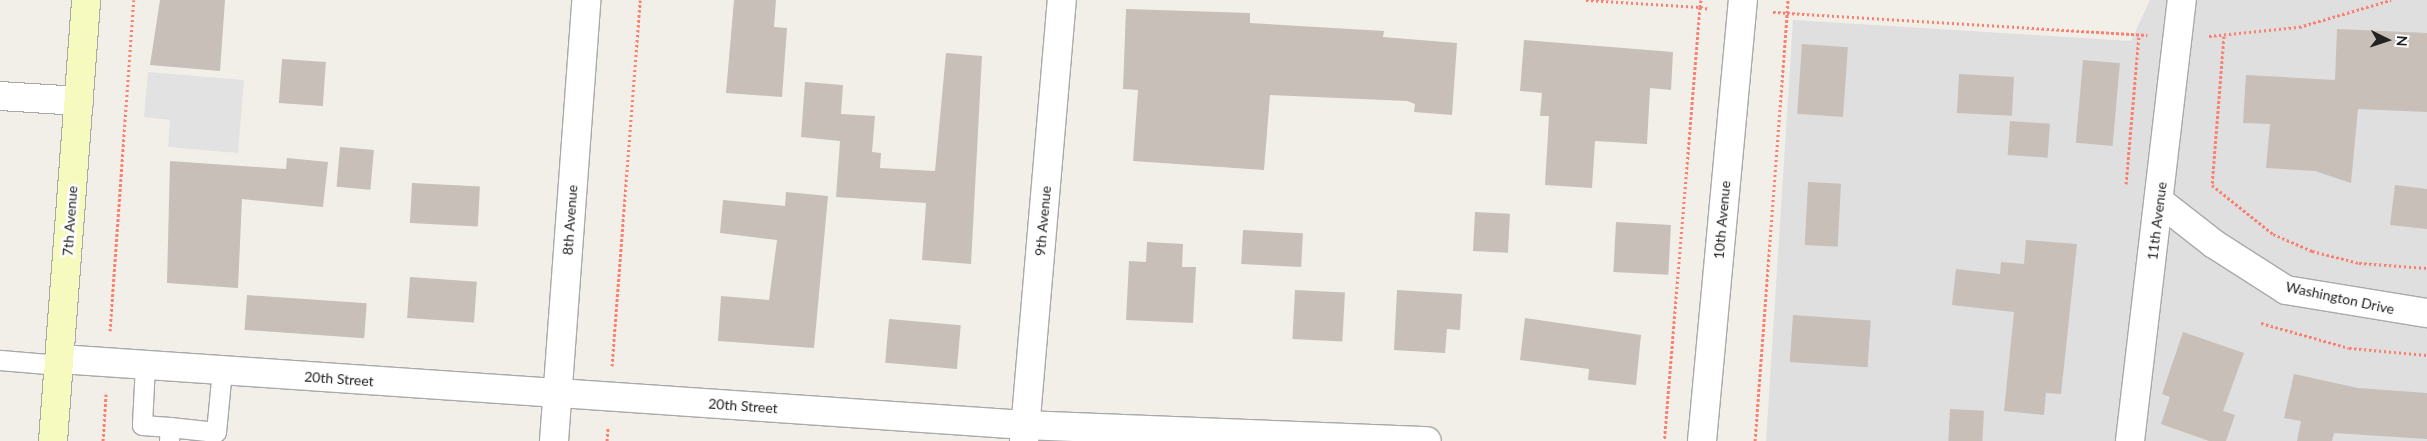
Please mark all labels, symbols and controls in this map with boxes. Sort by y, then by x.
north arrow [2362,15,2412,65]
text: N [2394,35,2411,47]
street label: 10th Avenue [1710,180,1734,260]
street label: 11th Avenue [2144,181,2170,261]
street label: 8th Avenue [559,184,581,256]
street label: 7th Avenue [59,185,81,257]
street label: 9th Avenue [1032,185,1054,257]
street label: Washington Drive [2284,278,2396,318]
street label: 20th Street [304,368,374,390]
street label: 20th Street [708,395,778,417]

